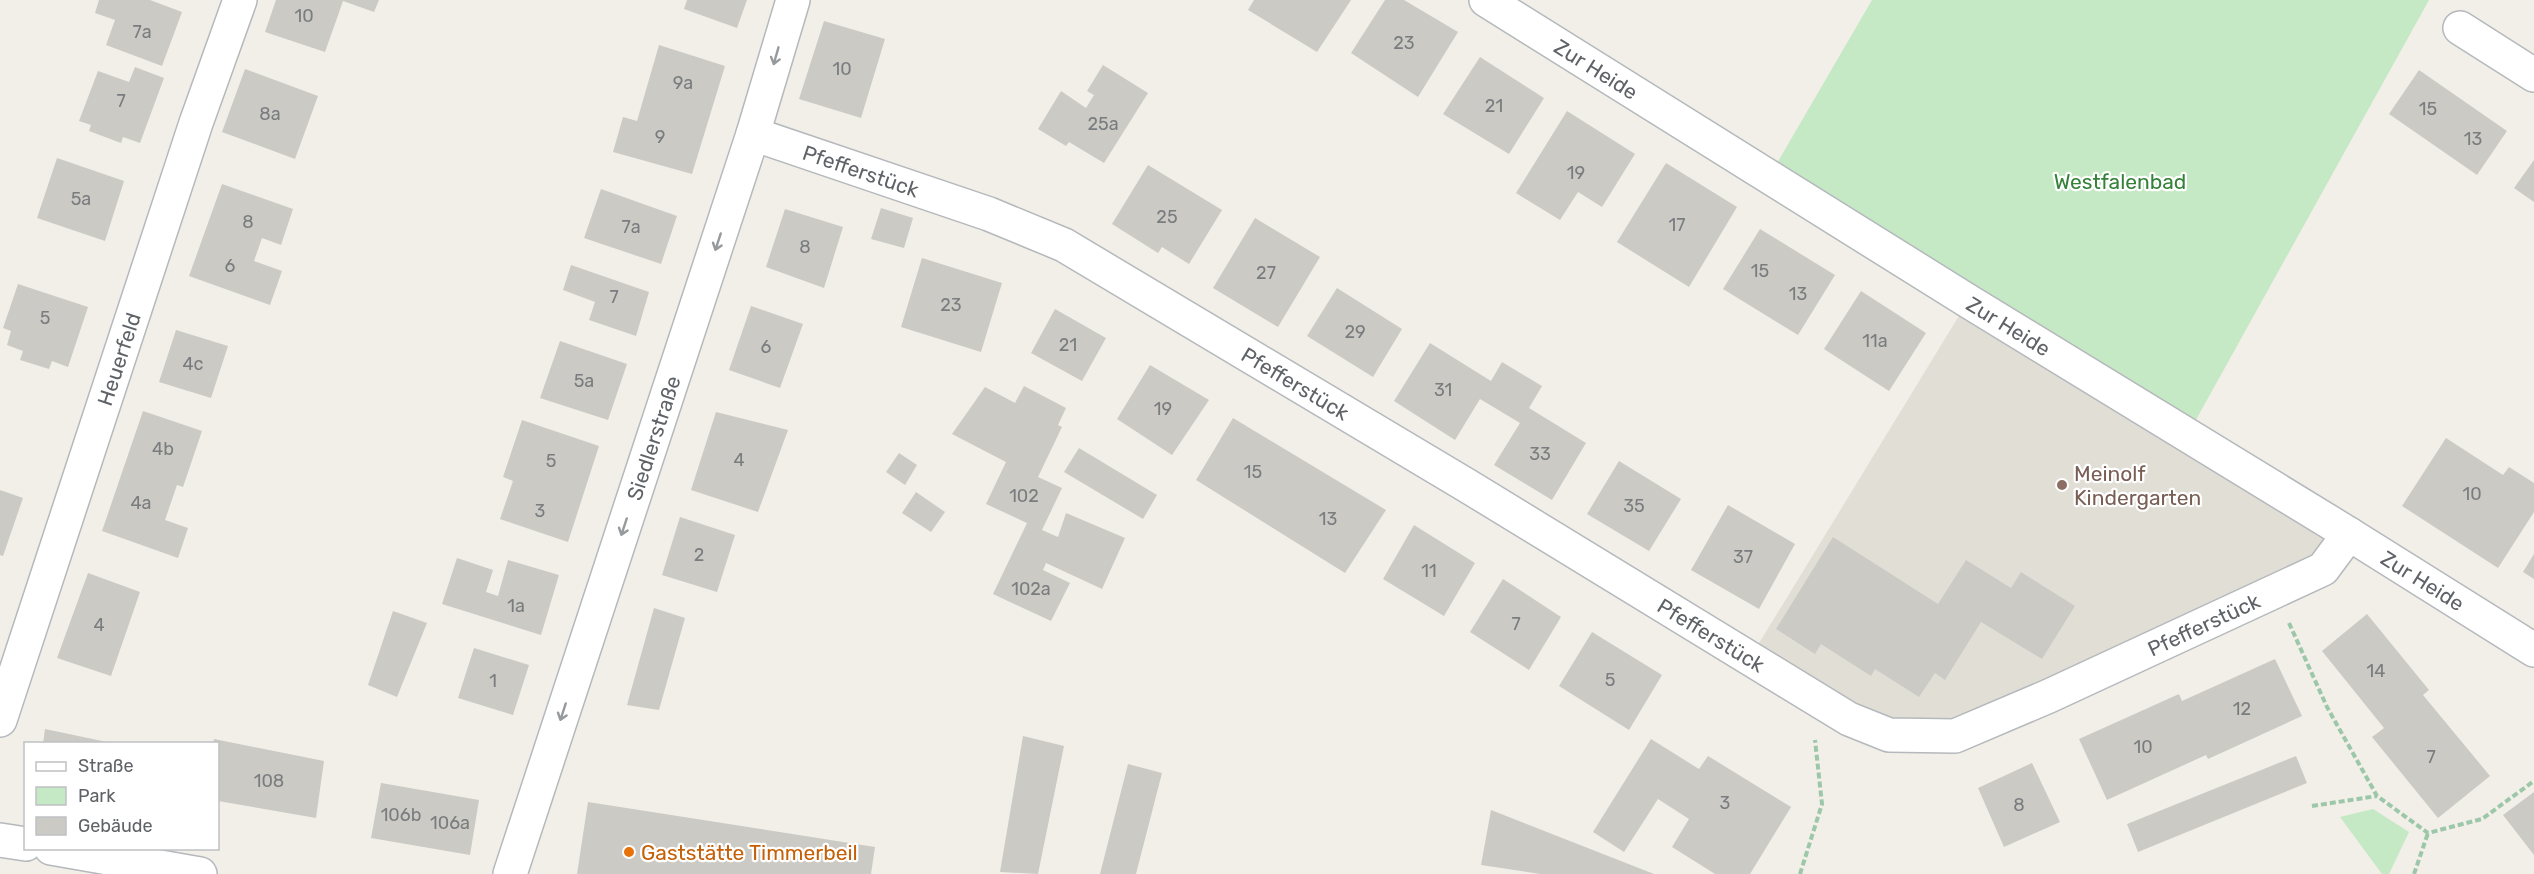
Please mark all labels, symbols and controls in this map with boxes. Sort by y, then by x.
house number: 10 [294,5,314,27]
house number: 7a [132,21,152,43]
house number: 23 [1393,32,1415,54]
street label: Zur Heide [1550,33,1643,104]
one-way arrow [770,46,781,65]
house number: 10 [832,58,852,80]
house number: 9a [673,72,693,94]
house number: 7 [116,90,126,112]
house number: 21 [1485,95,1503,117]
house number: 15 [2419,98,2437,120]
house number: 8a [259,103,281,125]
house number: 25a [1087,113,1119,135]
house number: 9 [655,126,665,148]
house number: 13 [2464,128,2482,150]
street label: Pfefferstück [800,139,922,202]
house number: 19 [1567,162,1585,184]
park label: Westfalenbad [2054,169,2186,194]
house number: 5a [71,188,91,210]
house number: 25 [1156,206,1178,228]
house number: 8 [242,211,254,233]
house number: 17 [1669,214,1685,236]
house number: 7a [621,216,641,238]
one-way arrow [711,232,722,251]
house number: 8 [799,236,811,258]
house number: 6 [225,255,236,277]
house number: 15 [1751,260,1769,282]
house number: 27 [1256,262,1276,284]
house number: 13 [1789,283,1807,305]
house number: 7 [609,286,619,308]
street label: Zur Heide [1962,291,2055,361]
house number: 23 [940,294,962,316]
house number: 5 [40,307,50,329]
street label: Heuerfeld [92,309,145,409]
house number: 29 [1344,321,1366,343]
house number: 11a [1862,330,1888,352]
house number: 21 [1059,334,1077,356]
house number: 6 [761,336,772,358]
street label: Pfefferstück [1237,341,1354,425]
house number: 4c [182,353,204,375]
house number: 5a [574,370,594,392]
street label: Siedlerstraße [621,372,685,503]
house number: 31 [1434,379,1452,401]
house number: 19 [1154,398,1172,420]
house number: 4b [152,438,174,460]
house number: 33 [1529,443,1551,465]
house number: 4 [733,449,745,471]
house number: 5 [546,450,556,472]
house number: 15 [1244,461,1262,483]
place label: Meinolf Kindergarten [2074,461,2201,510]
marker: Meinolf Kindergarten [2055,478,2069,492]
house number: 10 [2462,483,2482,505]
house number: 102 [1009,485,1039,507]
house number: 4a [130,492,152,514]
house number: 35 [1623,495,1645,517]
house number: 3 [535,500,545,522]
house number: 13 [1319,508,1337,530]
one-way arrow [618,517,629,536]
house number: 2 [694,544,704,566]
street label: Zur Heide [2376,545,2469,616]
house number: 37 [1733,546,1753,568]
house number: 11 [1421,560,1437,582]
house number: 102a [1011,578,1051,600]
street label: Pfefferstück [2143,587,2264,661]
street label: Pfefferstück [1653,593,1770,677]
house number: 1a [507,595,525,617]
house number: 7 [1511,613,1521,635]
house number: 4 [93,614,105,636]
house number: 14 [2367,660,2385,682]
house number: 5 [1605,669,1615,691]
house number: 1 [489,670,497,692]
house number: 12 [2233,698,2251,720]
one-way arrow [557,702,568,721]
house number: 10 [2133,736,2153,758]
legend [24,742,219,850]
house number: 7 [2426,746,2436,768]
text: Straße [78,755,134,777]
house number: 108 [254,770,284,792]
text: Park [78,785,116,807]
house number: 3 [1720,792,1730,814]
house number: 8 [2013,794,2025,816]
house number: 106b [381,804,421,826]
house number: 106a [430,812,470,834]
text: Gebäude [78,815,153,837]
place label: Gaststätte Timmerbeil [641,840,858,865]
marker: Gaststätte Timmerbeil [622,845,636,859]

